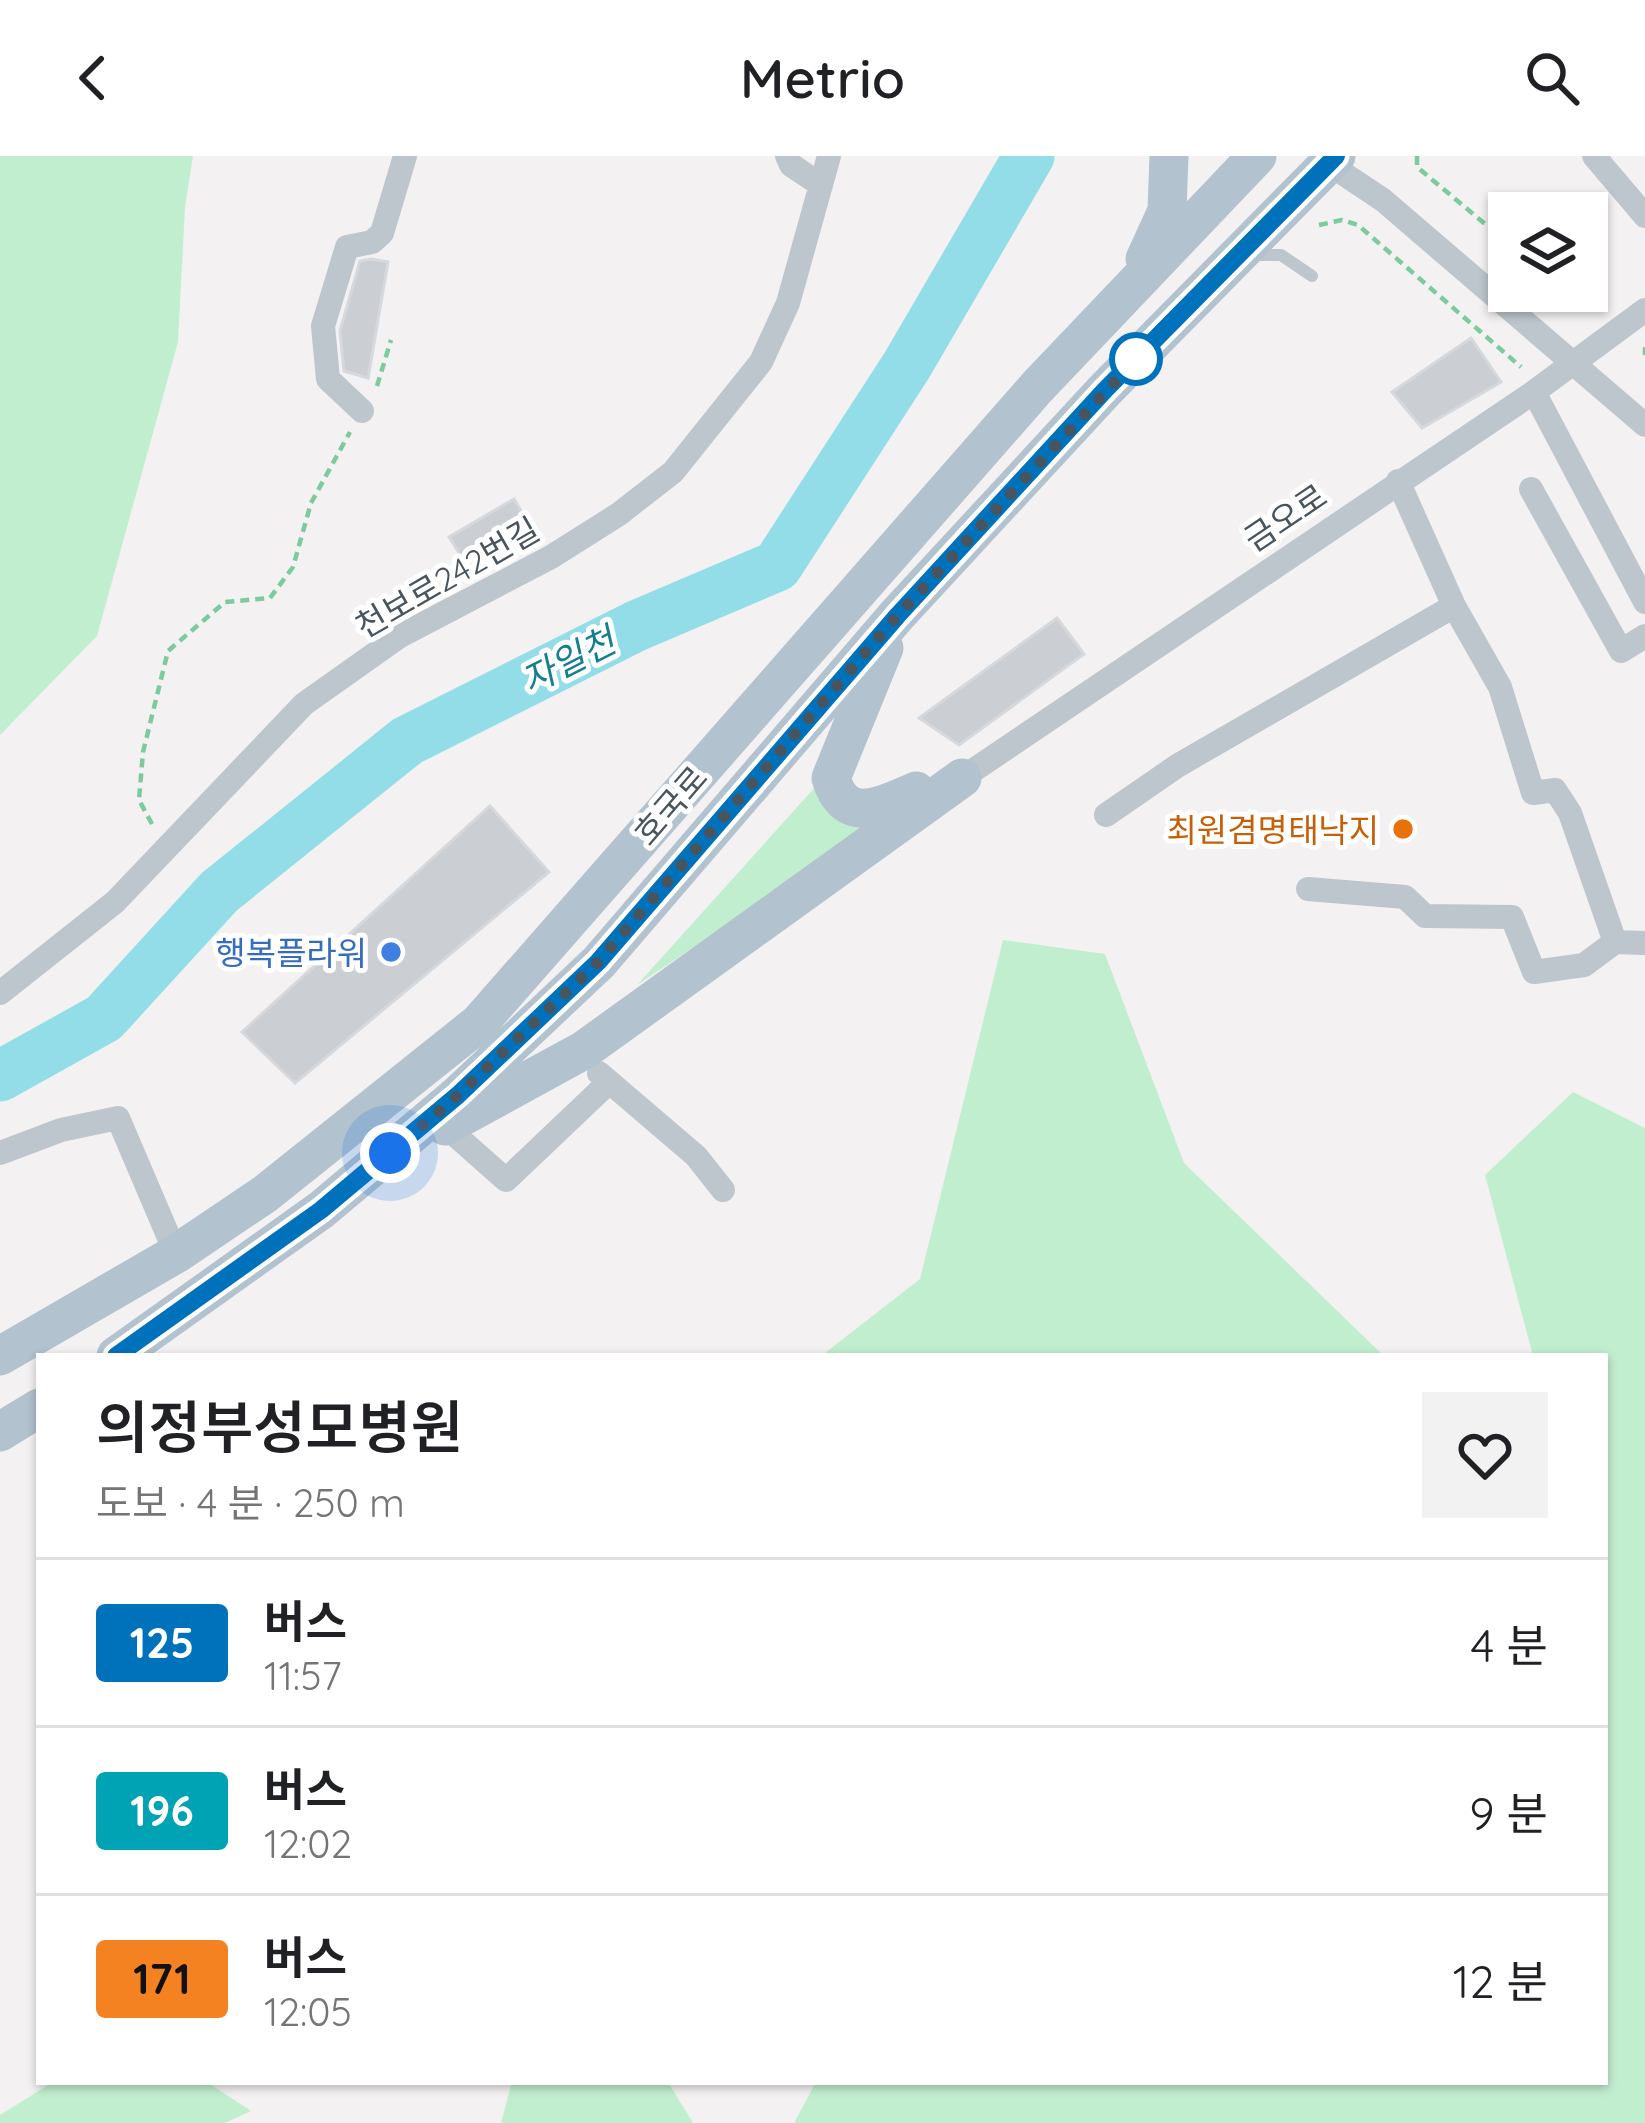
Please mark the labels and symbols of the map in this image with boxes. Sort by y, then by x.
unlabelled marker [1111,334,1161,384]
street label: 금오로 [1236,475,1334,559]
street label: 천보로242번길 [348,508,546,646]
water label: 자일천 [514,616,626,703]
street label: 호국로 [625,757,715,853]
place label: 최원겸명태낙지 [1166,809,1379,850]
marker: 최원겸명태낙지 [1390,816,1416,842]
place label: 행복플라워 [215,932,367,973]
marker: 행복플라워 [378,939,404,965]
your location [360,1123,420,1183]

